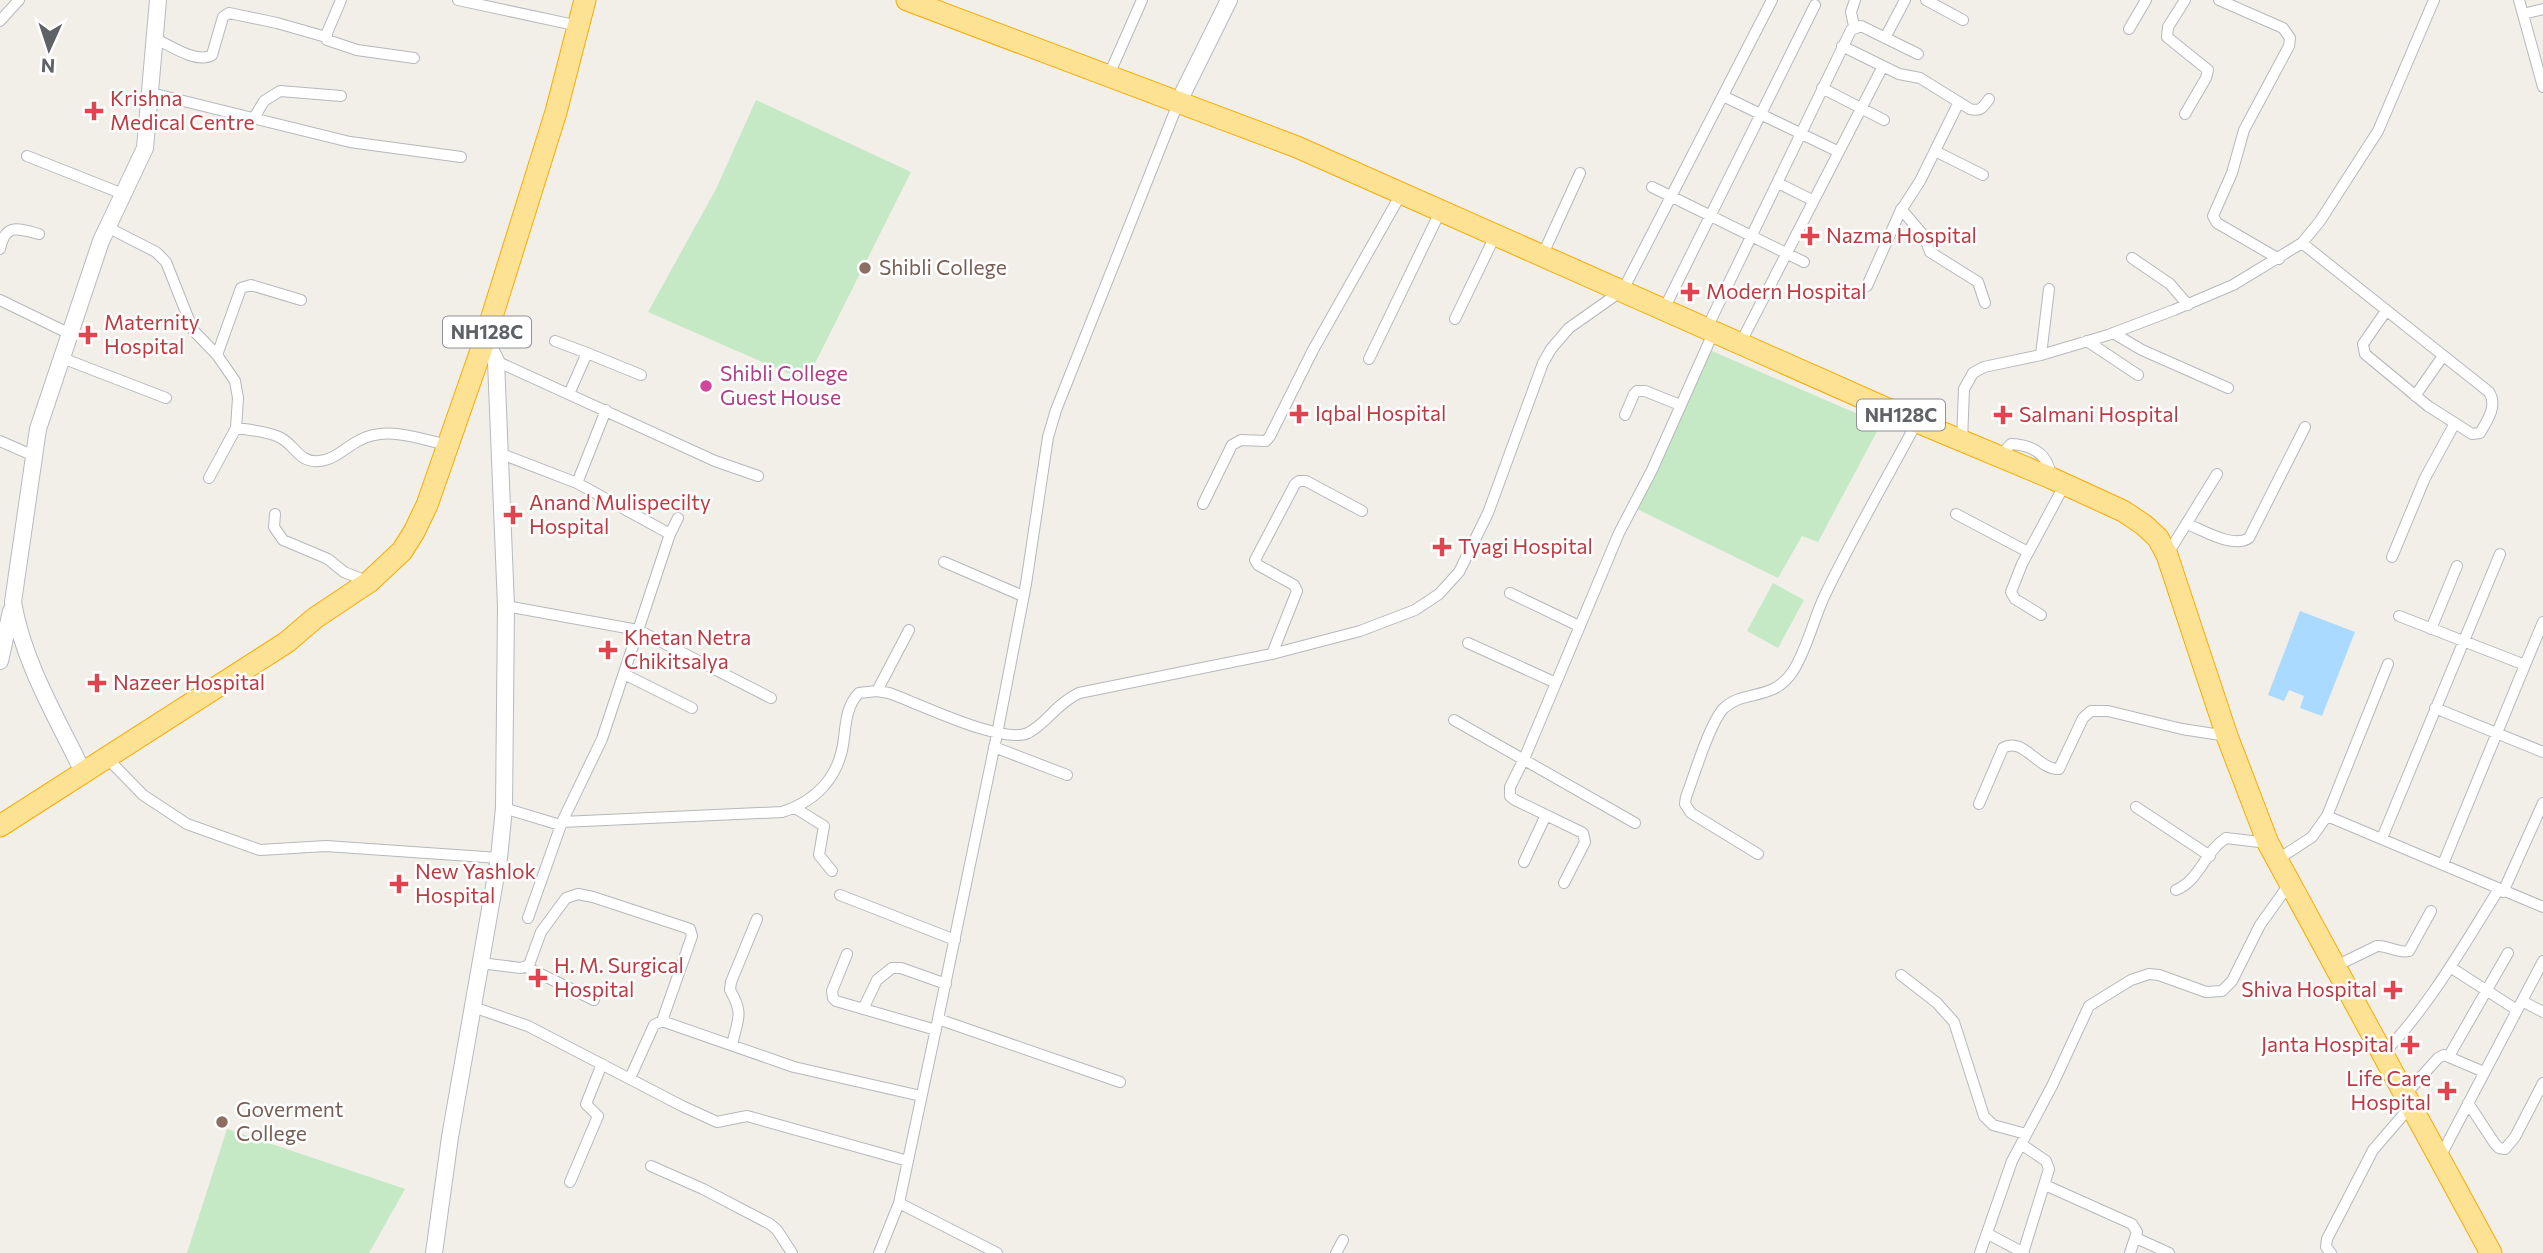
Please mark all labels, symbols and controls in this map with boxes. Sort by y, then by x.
north arrow [14,14,84,84]
text: N [40,55,56,78]
place label: Krishna Medical Centre [110,85,255,134]
marker: Krishna Medical Centre [84,101,104,121]
place label: Nazma Hospital [1826,222,1977,247]
marker: Nazma Hospital [1800,226,1820,246]
place label: Shibli College [879,254,1007,279]
marker: Shibli College [857,260,873,276]
place label: Modern Hospital [1706,278,1867,303]
marker: Modern Hospital [1680,282,1700,302]
place label: Maternity Hospital [104,309,200,358]
road number: NH128C [443,316,531,348]
marker: Maternity Hospital [78,325,98,345]
place label: Shibli College Guest House [720,360,848,409]
marker: Shibli College Guest House [698,378,714,394]
place label: Iqbal Hospital [1315,400,1446,425]
road number: NH128C [1857,400,1945,430]
place label: Salmani Hospital [2019,401,2179,426]
marker: Iqbal Hospital [1289,404,1309,424]
marker: Salmani Hospital [1993,405,2013,425]
place label: Anand Mulispecilty Hospital [529,489,711,538]
marker: Anand Mulispecilty Hospital [503,505,523,525]
place label: Tyagi Hospital [1458,533,1593,558]
marker: Tyagi Hospital [1432,537,1452,557]
place label: Khetan Netra Chikitsalya [624,624,751,673]
marker: Khetan Netra Chikitsalya [598,640,618,660]
place label: Nazeer Hospital [113,669,265,694]
marker: Nazeer Hospital [87,673,107,693]
place label: New Yashlok Hospital [415,858,536,907]
marker: New Yashlok Hospital [389,874,409,894]
place label: H. M. Surgical Hospital [554,952,684,1001]
marker: H. M. Surgical Hospital [528,968,548,988]
place label: Shiva Hospital [2241,976,2377,1001]
marker: Shiva Hospital [2383,980,2403,1000]
place label: Janta Hospital [2261,1031,2394,1056]
marker: Janta Hospital [2400,1035,2420,1055]
place label: Life Care Hospital [2346,1065,2431,1114]
marker: Life Care Hospital [2437,1081,2457,1101]
place label: Goverment College [236,1096,343,1145]
marker: Goverment College [214,1114,230,1130]

